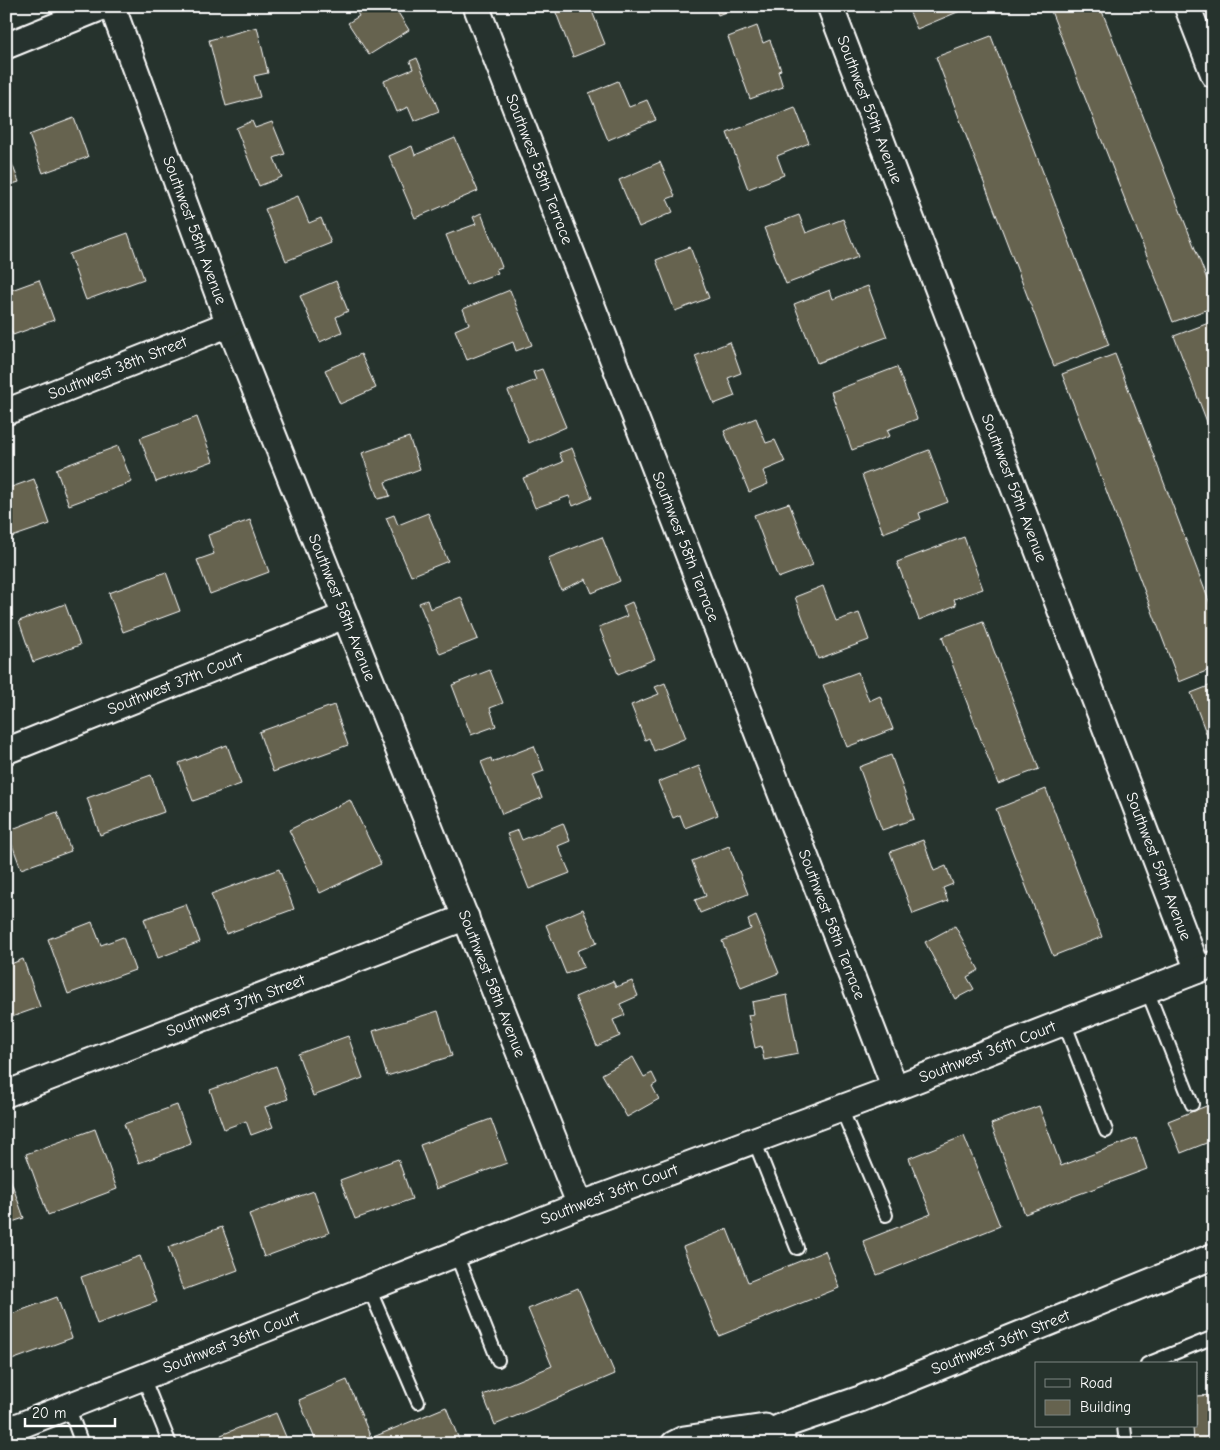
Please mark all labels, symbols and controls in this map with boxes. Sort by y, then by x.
street label: Southwest 59th Avenue [833,33,906,186]
street label: Southwest 58th Terrace [502,92,576,247]
street label: Southwest 58th Avenue [159,154,230,307]
street label: Southwest 38th Street [46,332,190,403]
street label: Southwest 59th Avenue [978,411,1050,565]
street label: Southwest 58th Terrace [648,469,723,625]
street label: Southwest 58th Avenue [305,531,379,684]
street label: Southwest 37th Court [105,648,246,719]
street label: Southwest 59th Avenue [1122,790,1195,943]
street label: Southwest 58th Terrace [794,847,869,1002]
street label: Southwest 58th Avenue [454,908,529,1060]
street label: Southwest 37th Street [164,971,308,1040]
street label: Southwest 36th Court [916,1017,1059,1087]
street label: Southwest 36th Court [538,1160,681,1229]
street label: Southwest 36th Street [928,1306,1073,1378]
street label: Southwest 36th Court [160,1307,302,1377]
legend [1035,1362,1198,1428]
text: Road [1080,1374,1112,1392]
scale bar [25,1395,115,1427]
text: Building [1080,1398,1131,1416]
text: 20 m [32,1404,66,1422]

